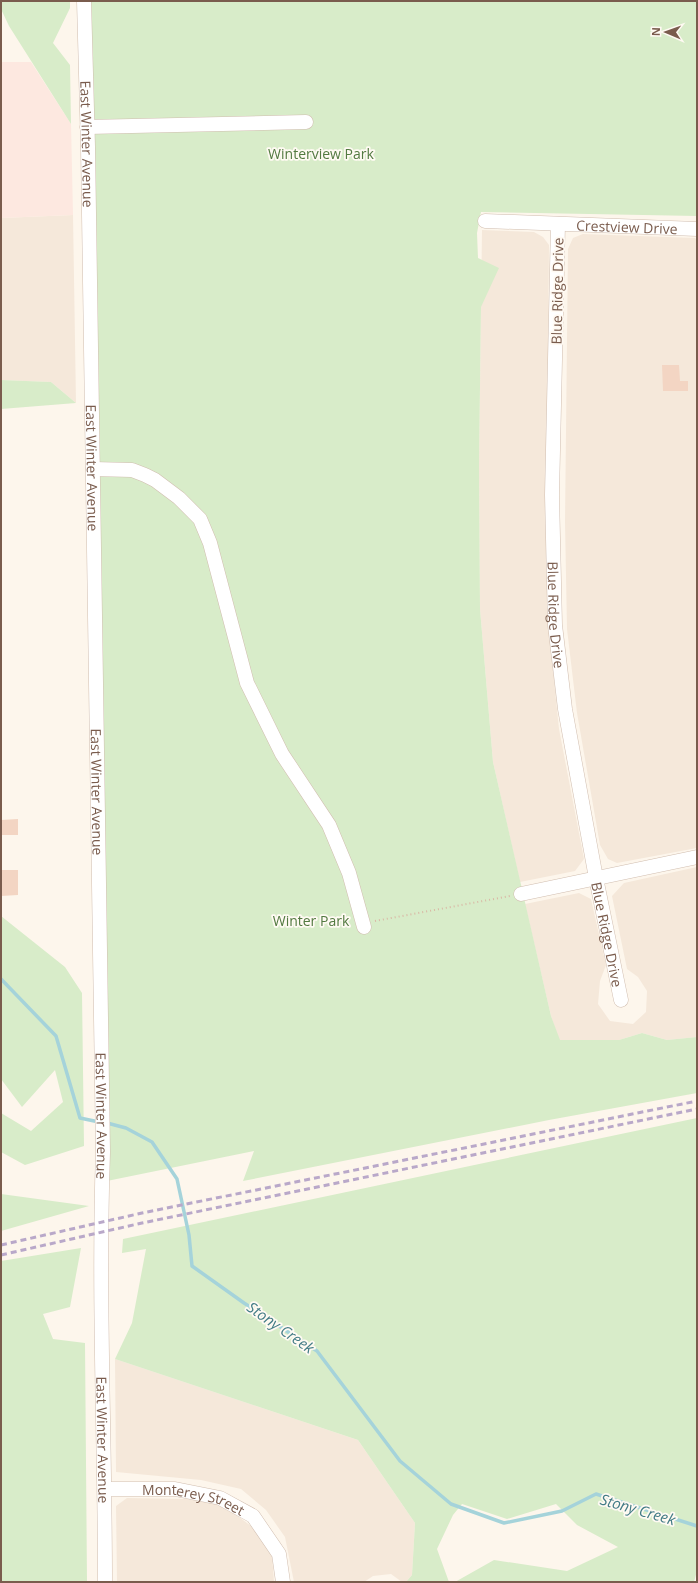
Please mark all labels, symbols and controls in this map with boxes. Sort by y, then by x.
north arrow [646,12,686,52]
text: N [648,27,663,36]
street label: East Winter Avenue [77,80,98,208]
park label: Winterview Park [268,144,375,163]
street label: Crestview Drive [576,215,678,238]
street label: Blue Ridge Drive [547,237,567,345]
street label: East Winter Avenue [82,404,103,532]
street label: Blue Ridge Drive [544,561,570,669]
street label: East Winter Avenue [87,728,108,856]
street label: Blue Ridge Drive [588,880,628,989]
park label: Winter Park [273,911,350,930]
street label: East Winter Avenue [92,1052,113,1180]
water label: Stony Creek [244,1297,319,1358]
street label: East Winter Avenue [93,1376,114,1504]
street label: Monterey Street [142,1480,248,1519]
water label: Stony Creek [598,1489,679,1529]

